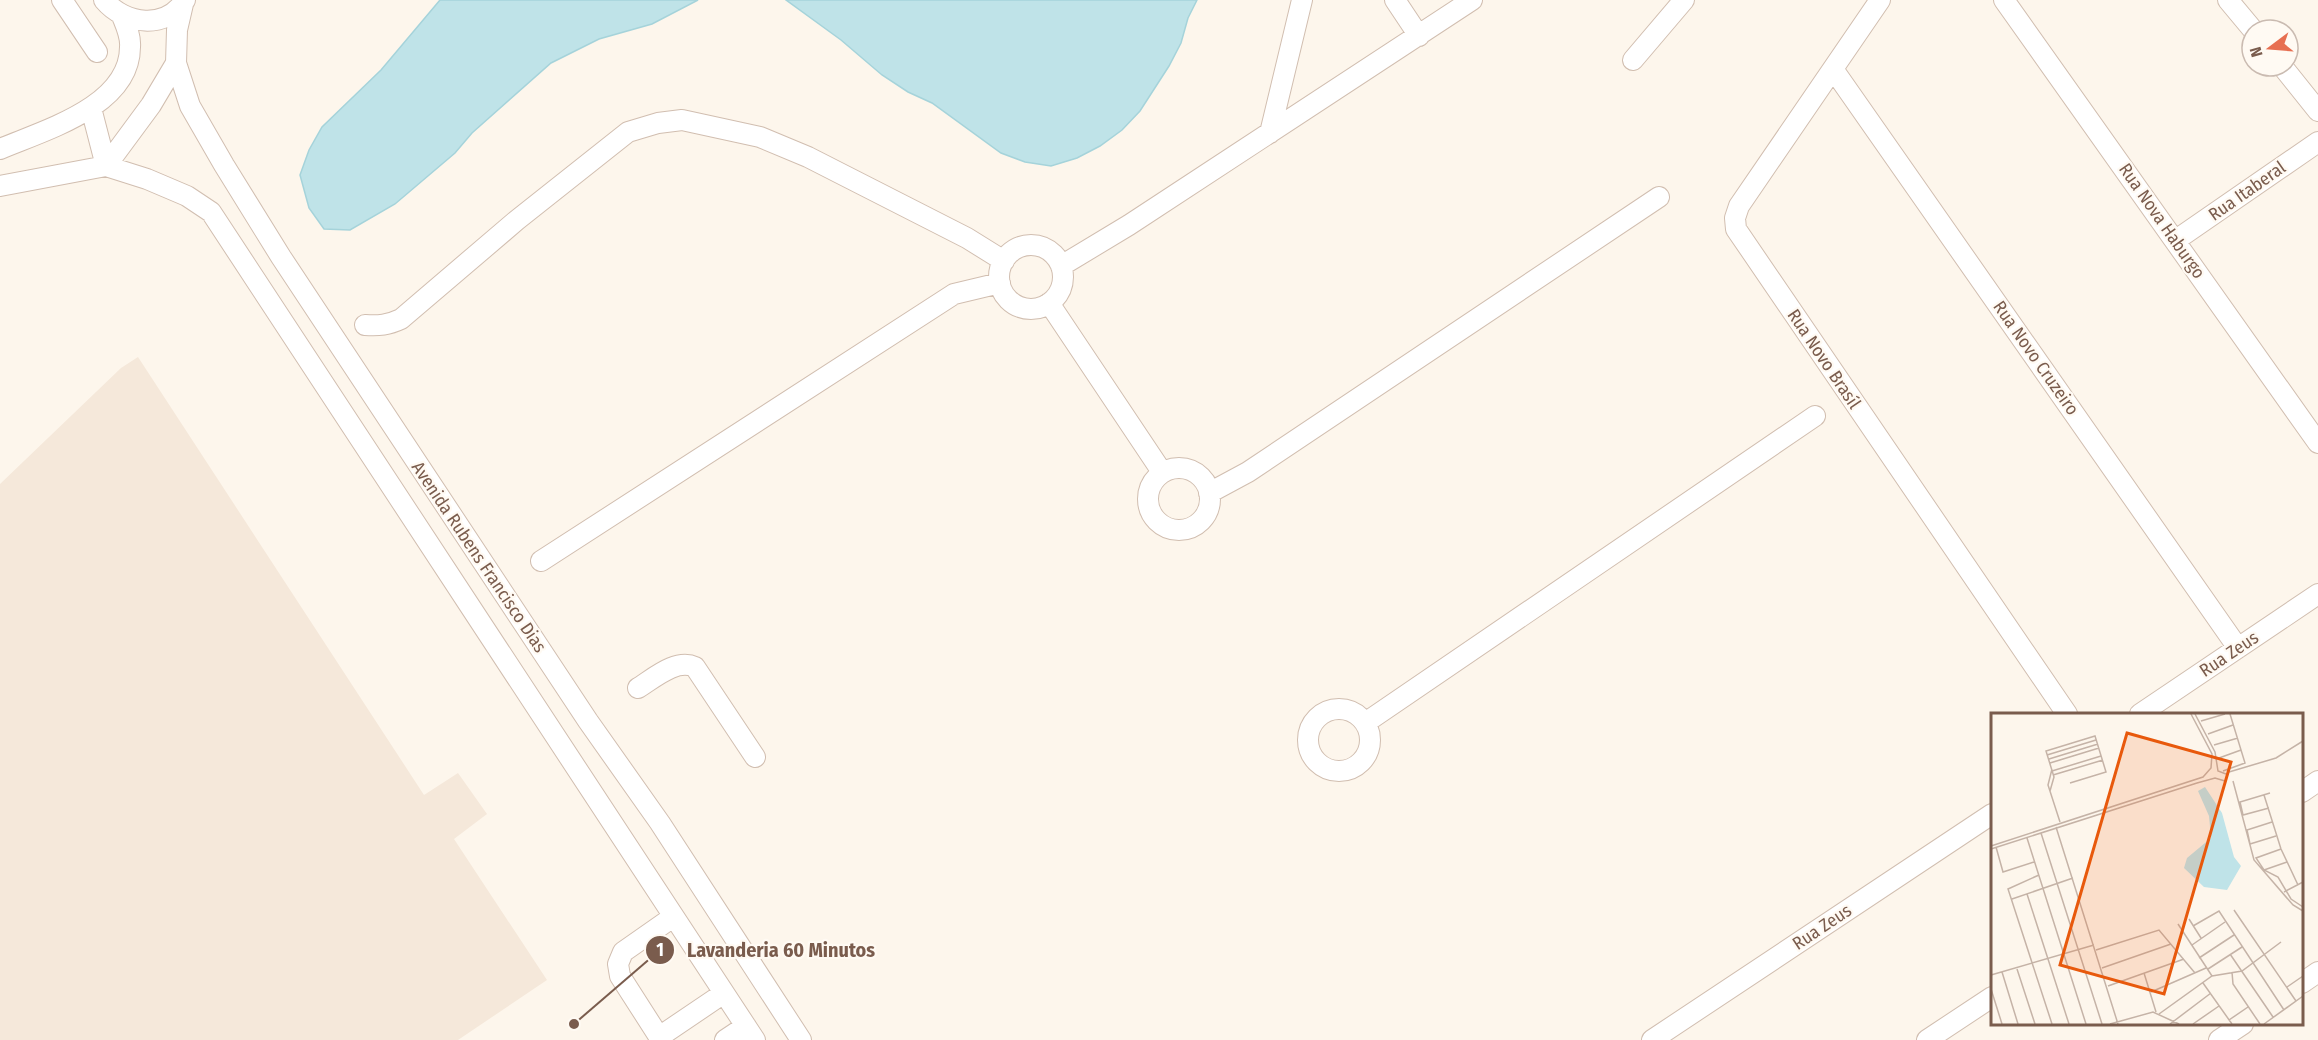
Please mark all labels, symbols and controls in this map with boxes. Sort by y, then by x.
north arrow [2240,18,2300,78]
text: N [2246,45,2267,59]
street label: Rua Itaberal [2204,156,2290,226]
street label: Rua Nova Haburgo [2114,159,2210,283]
street label: Rua Novo Cruzeiro [1988,297,2084,419]
street label: Rua Novo Brasíl [1783,305,1866,413]
street label: Avenida Rubens Francisco Dias [407,457,551,657]
street label: Rua Zeus [2195,626,2263,682]
inset map [1991,713,2303,1025]
street label: Rua Zeus [1788,899,1856,955]
callout: Lavanderia 60 Minutos [645,931,887,969]
text: Lavanderia 60 Minutos [687,938,875,962]
text: 1 [656,939,664,961]

